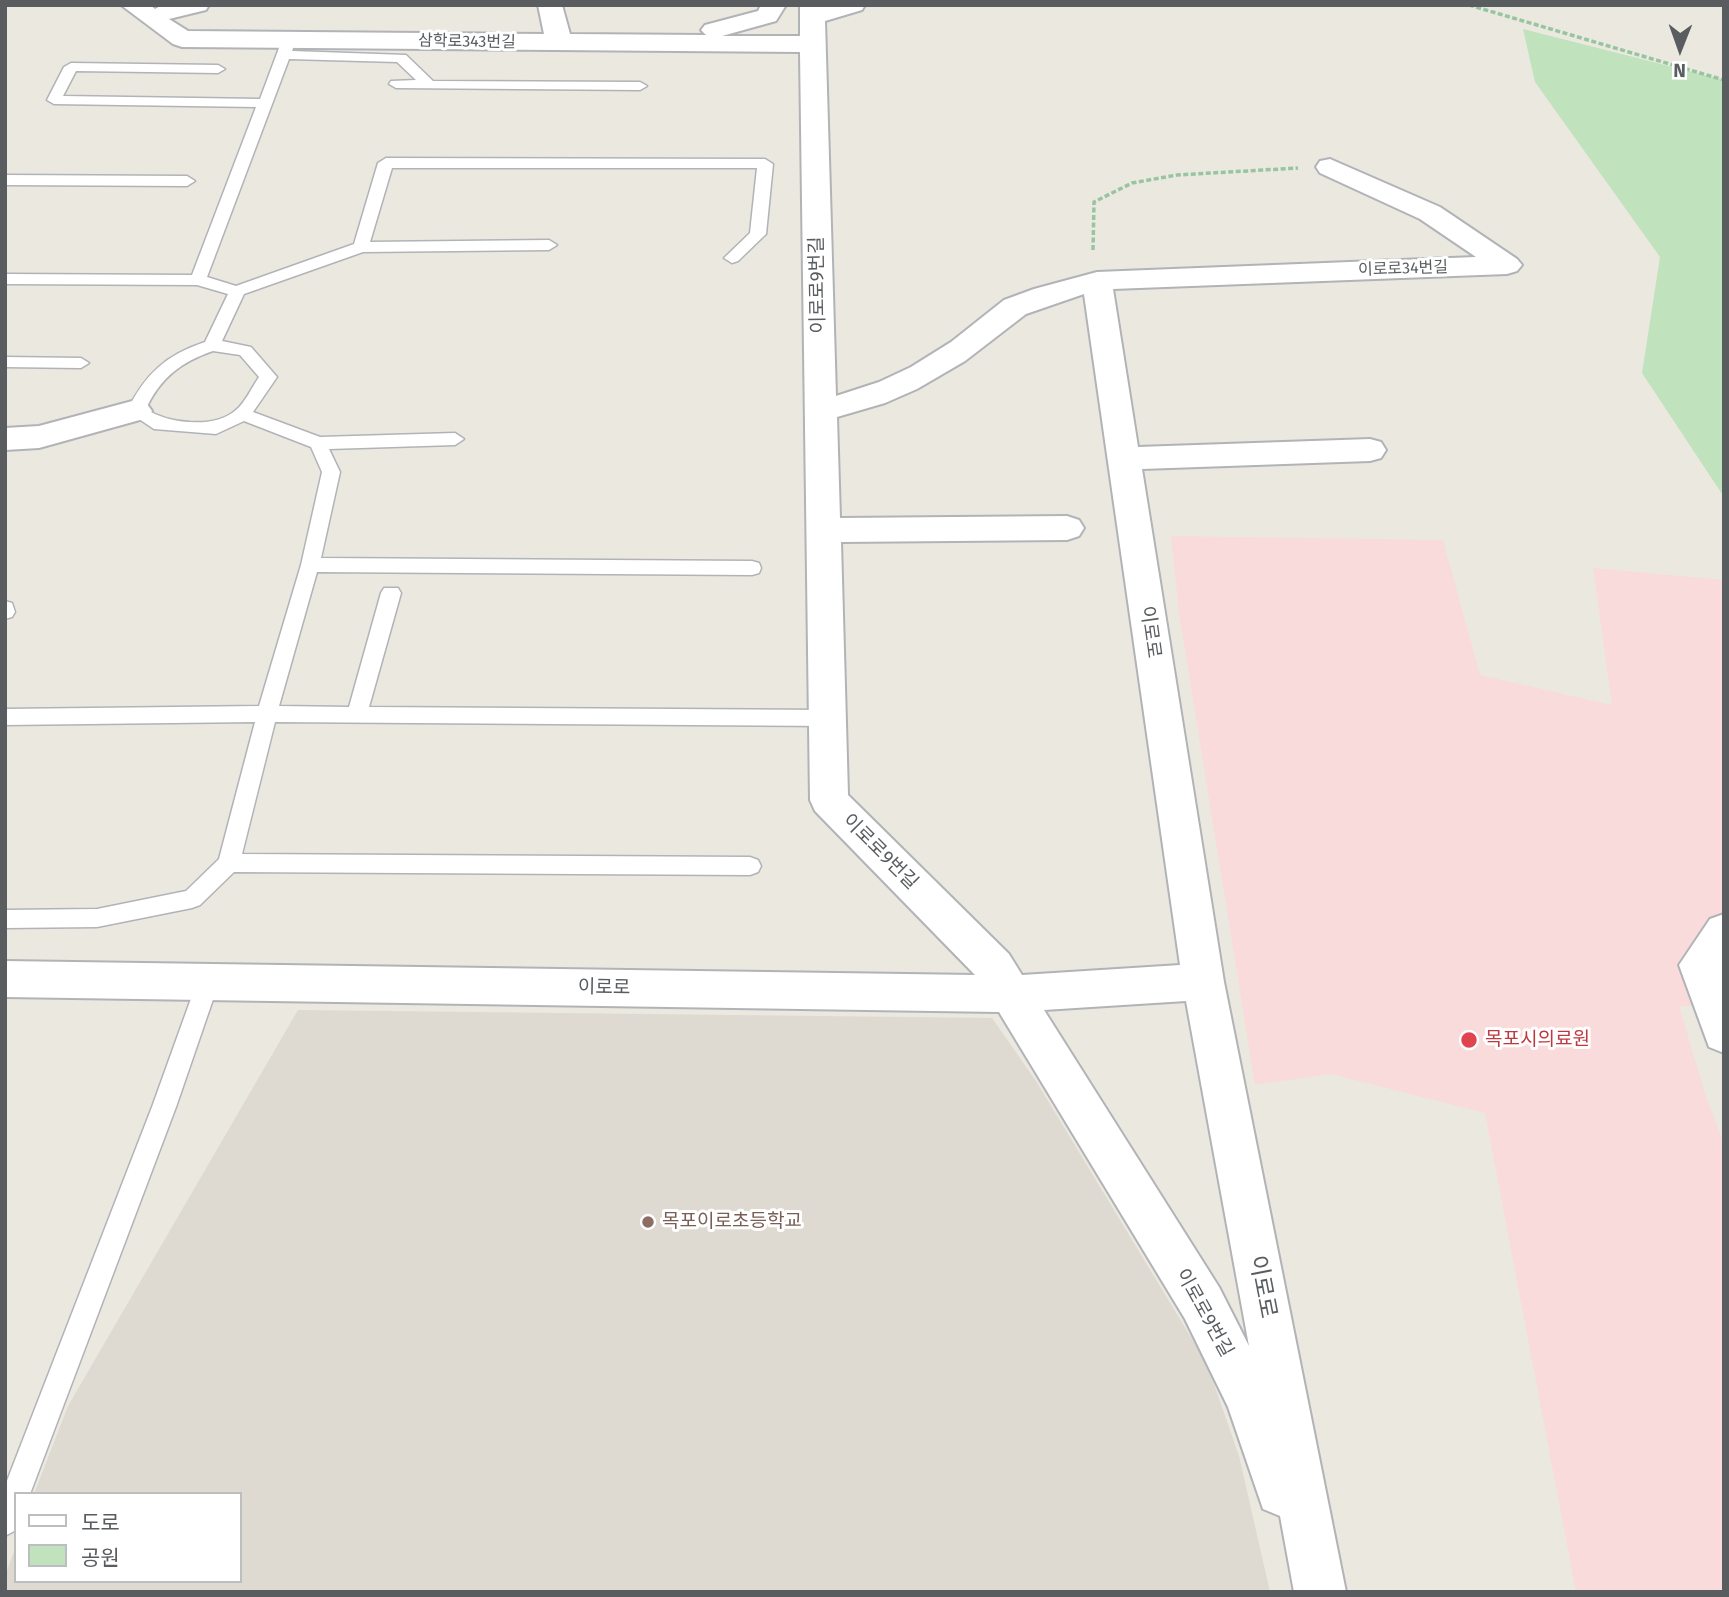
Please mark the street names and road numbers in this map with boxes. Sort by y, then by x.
street label: 삼학로343번길 [418,32,516,52]
street label: 이로로9번길 [806,236,830,334]
street label: 이로로34번길 [1358,258,1448,280]
street label: 이로로 [1135,604,1165,660]
street label: 이로로9번길 [838,810,922,894]
street label: 이로로 [578,976,630,1000]
street label: 이로로 [1242,1253,1282,1321]
street label: 이로로9번길 [1170,1265,1238,1361]

